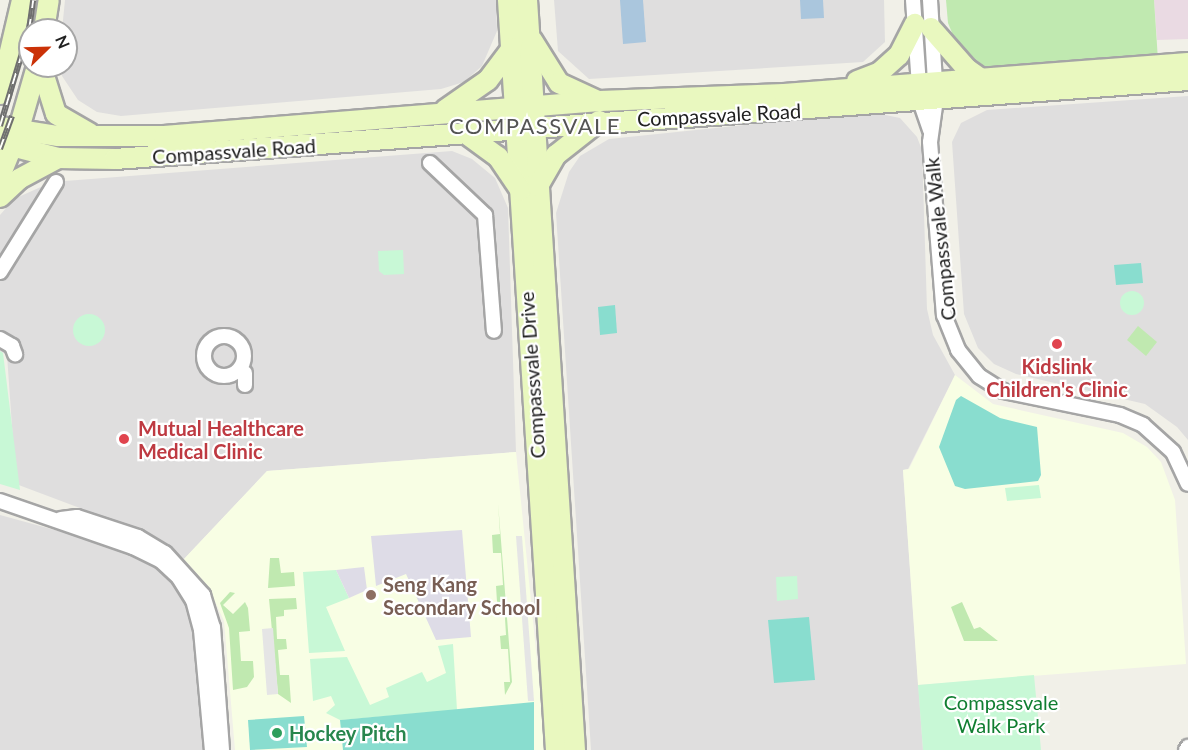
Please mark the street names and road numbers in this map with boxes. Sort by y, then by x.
street label: Compassvale Road [636,99,802,131]
street label: Compassvale Road [151,133,317,169]
street label: Compassvale Walk [919,156,961,322]
street label: Compassvale Drive [514,291,550,459]

